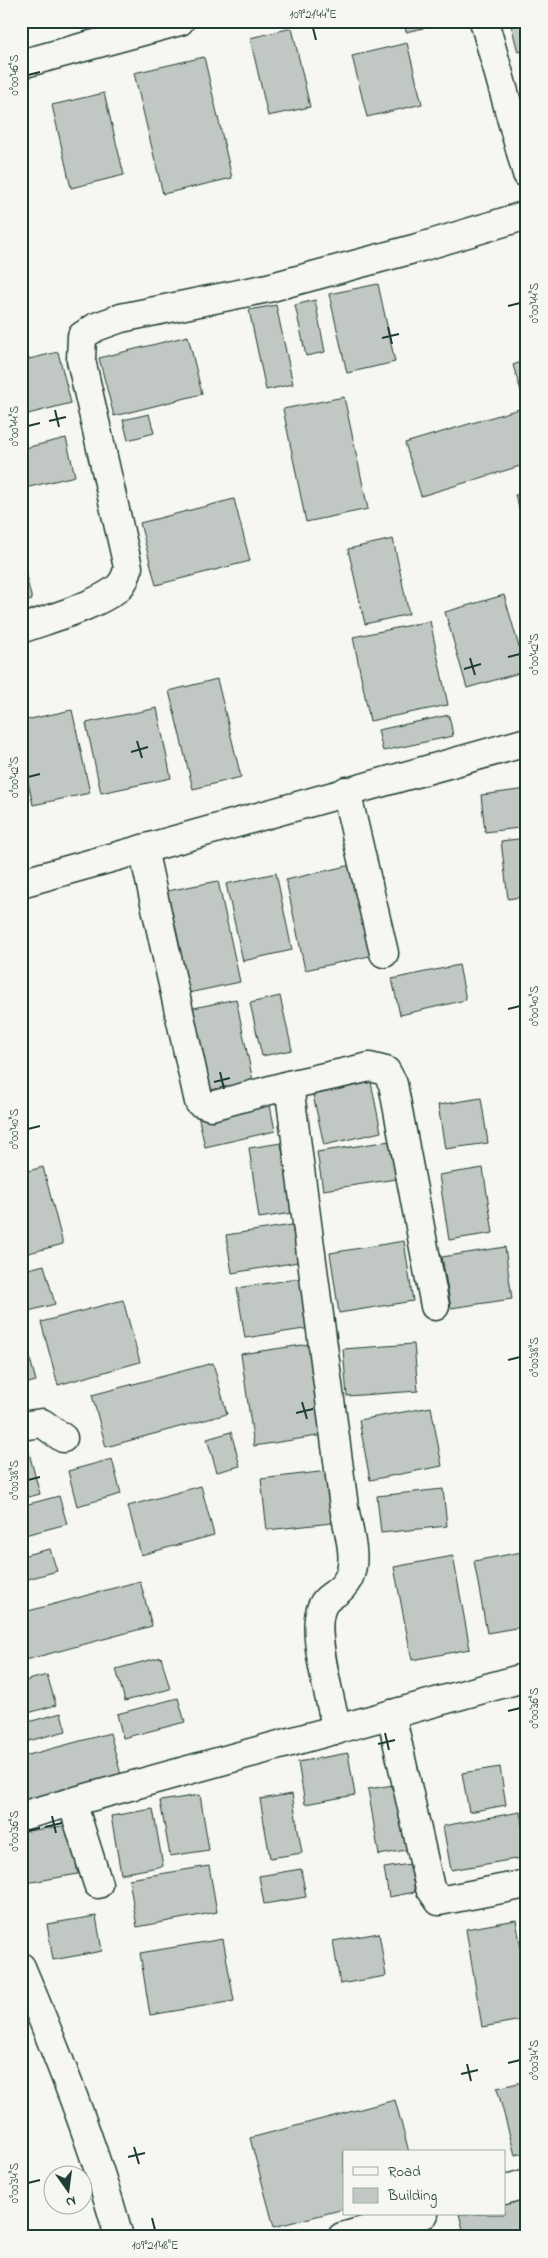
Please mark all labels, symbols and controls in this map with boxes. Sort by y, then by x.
text: 109°21'44"E [290,6,336,24]
text: 0°00'46"S [6,54,24,95]
text: 0°00'44"S [526,282,544,323]
text: 0°00'44"S [6,405,24,446]
text: 0°00'42"S [526,633,544,675]
text: 0°00'42"S [6,756,24,798]
text: 0°00'40"S [526,985,544,1026]
text: 0°00'40"S [6,1108,24,1149]
text: 0°00'38"S [526,1337,544,1377]
text: 0°00'38"S [6,1460,24,1500]
text: 0°00'36"S [526,1687,544,1728]
text: 0°00'36"S [6,1810,24,1851]
text: 0°00'34"S [526,2039,544,2080]
legend [343,2150,506,2216]
text: Road [388,2161,421,2183]
text: 0°00'34"S [6,2162,24,2203]
north arrow [42,2166,92,2216]
text: Building [387,2185,437,2208]
text: N [64,2190,78,2212]
text: 109°21'48"E [132,2237,178,2255]

